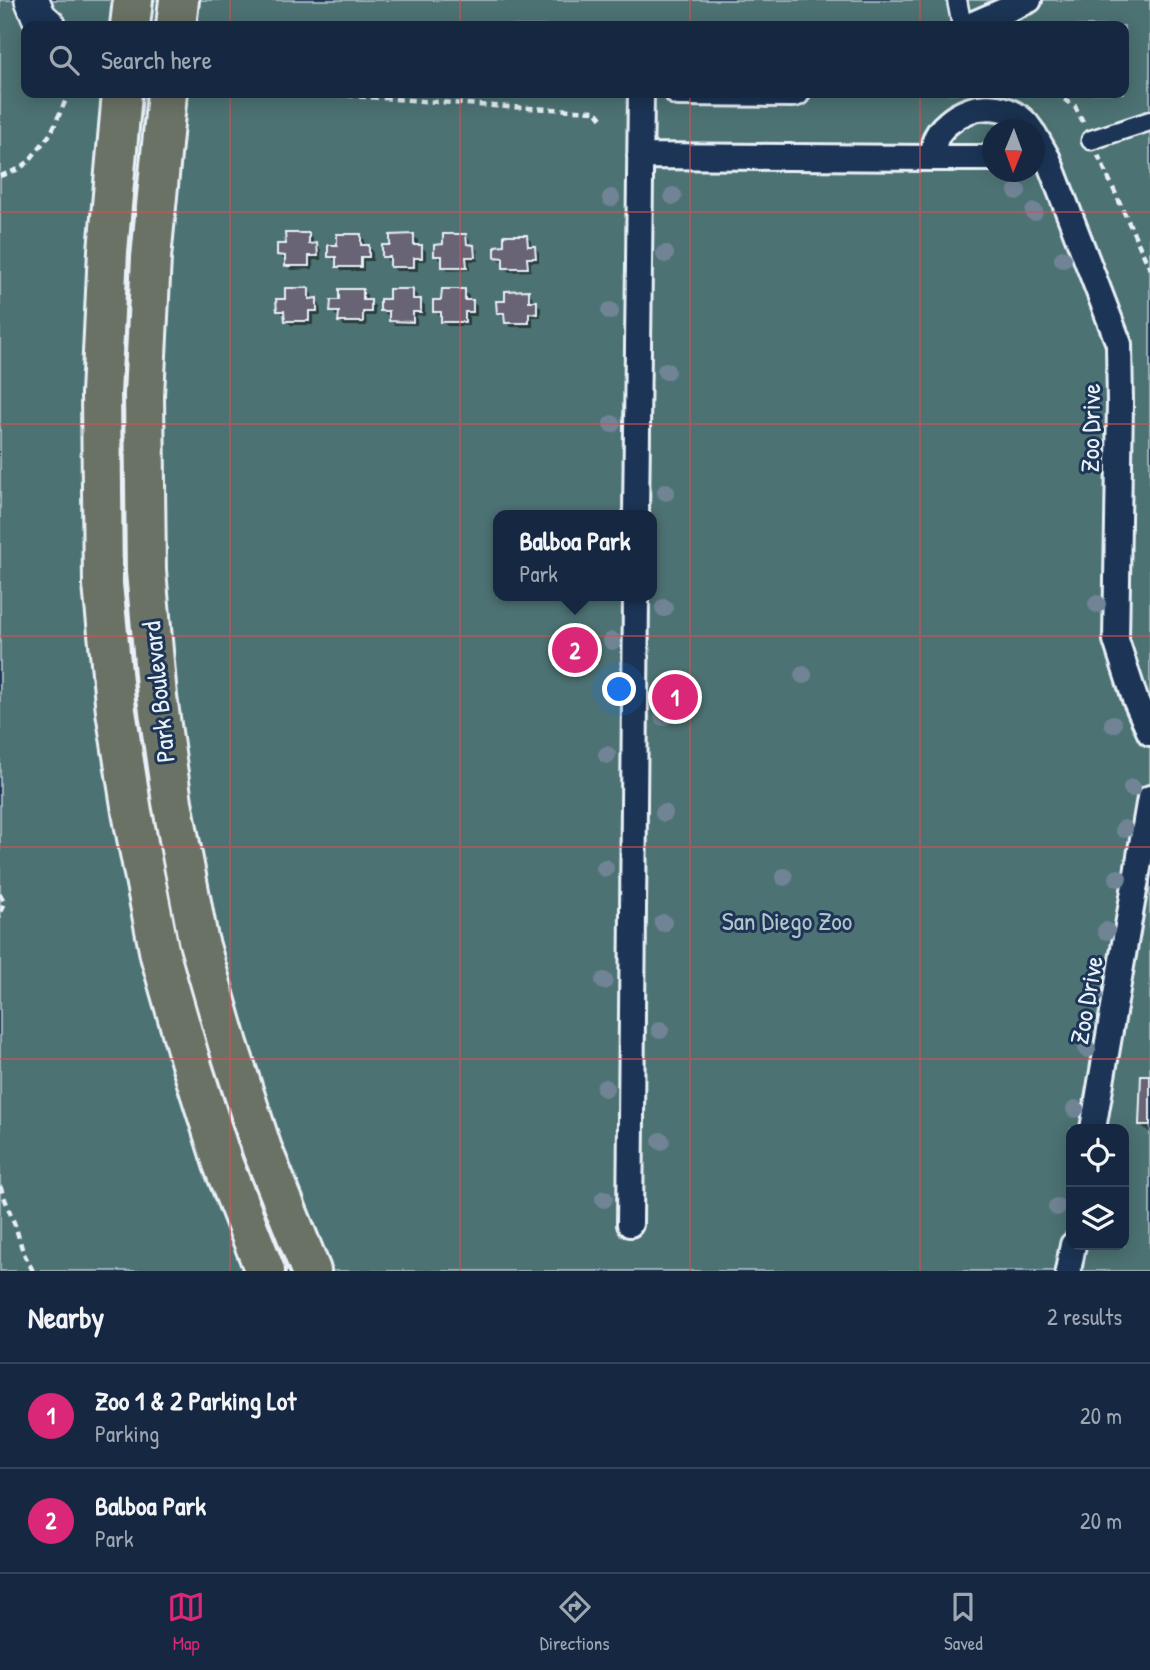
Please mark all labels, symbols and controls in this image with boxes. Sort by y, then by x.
search box [21,21,1129,98]
icon: search [45,41,83,79]
text: Search here [101,42,212,77]
north arrow [982,119,1045,182]
street label: Zoo Drive [1072,383,1108,473]
popup [493,510,657,601]
text: Balboa Park [519,523,631,558]
text: Park [519,558,558,589]
street label: Park Boulevard [133,620,183,764]
pin: 2 [552,624,598,676]
pin: 1 [652,671,698,723]
your location [602,672,636,706]
park label: San Diego Zoo [722,903,852,938]
street label: Zoo Drive [1061,953,1111,1047]
map controls [1066,1124,1129,1250]
button: locate [1066,1124,1129,1187]
button: layers [1066,1187,1129,1250]
text: Nearby [28,1297,104,1337]
text: 2 results [1047,1301,1122,1332]
text: Zoo 1 & 2 Parking Lot [95,1383,296,1418]
text: 1 [47,1400,55,1431]
text: 20 m [1080,1400,1122,1431]
text: Parking [95,1418,159,1449]
text: Balboa Park [95,1488,206,1523]
text: 2 [46,1505,56,1536]
text: 20 m [1080,1505,1122,1536]
text: Park [95,1523,133,1554]
tab: Map [167,1588,205,1656]
tab: Directions [540,1588,610,1656]
tab: Saved [944,1588,983,1656]

